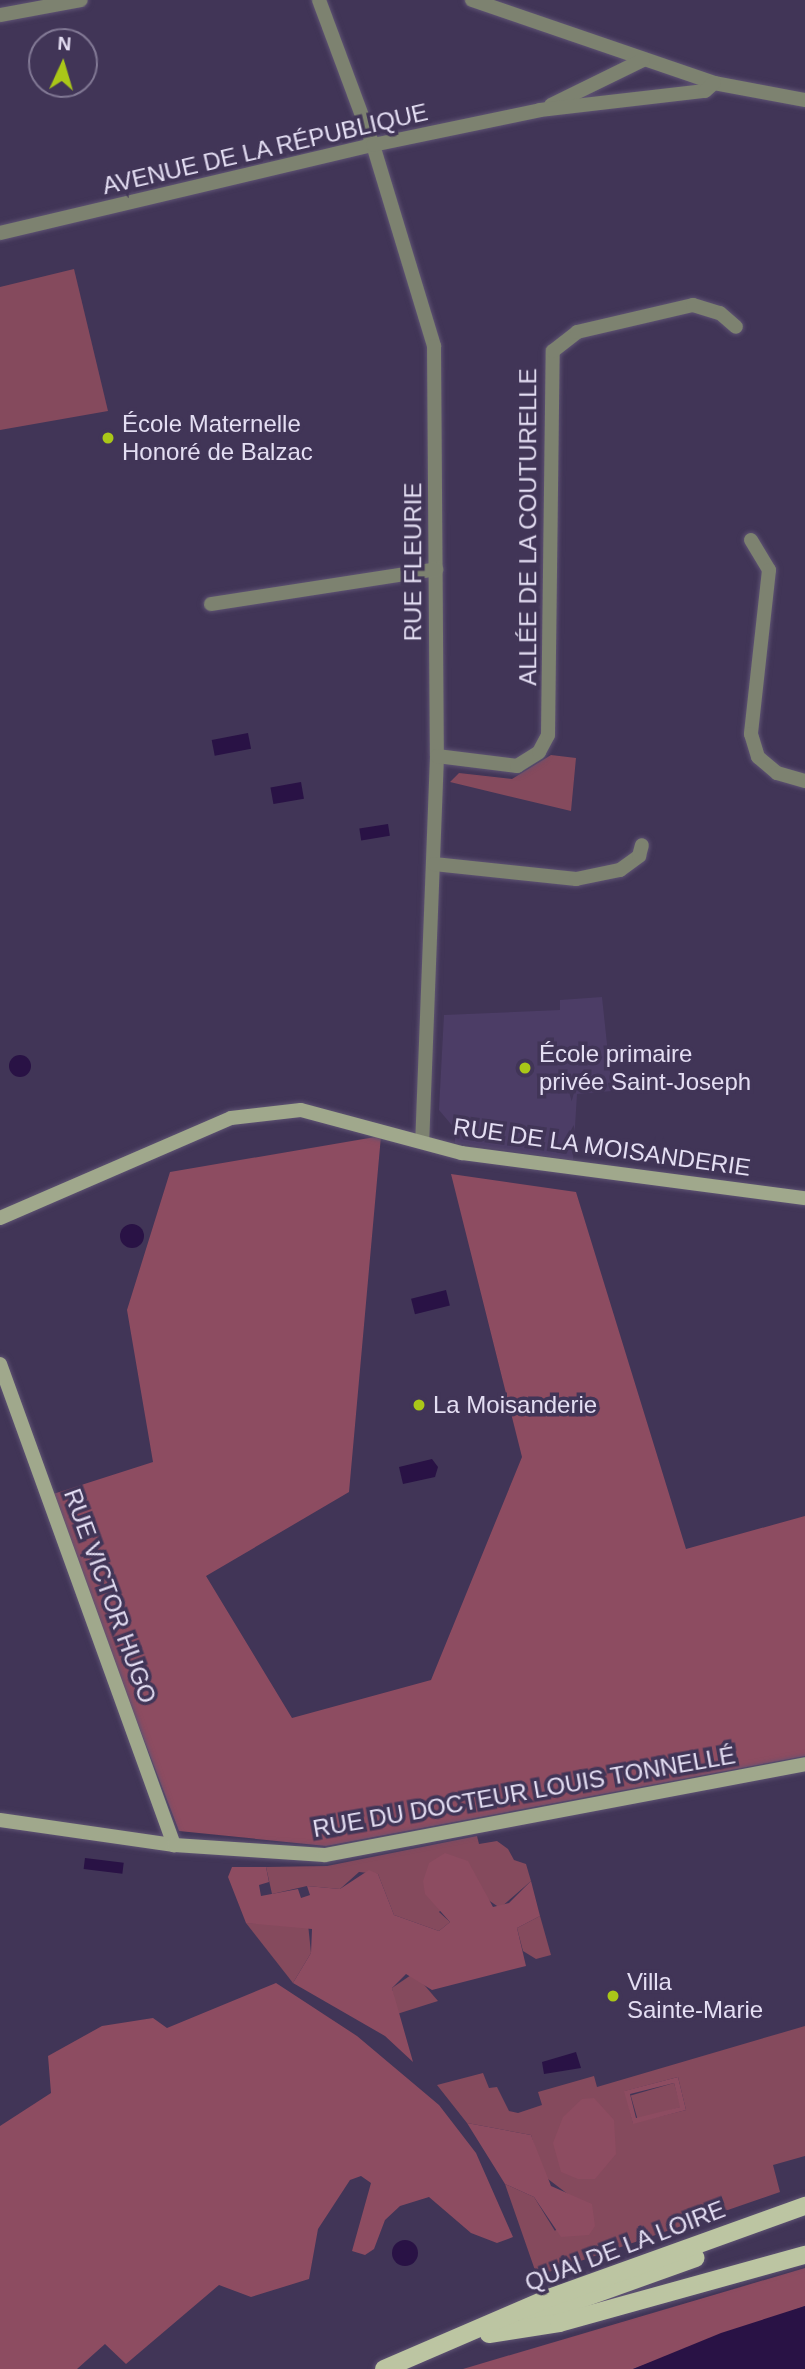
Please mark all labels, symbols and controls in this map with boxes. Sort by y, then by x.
north arrow [28,28,98,98]
text: N [57,33,72,55]
street label: AVENUE DE LA RÉPUBLIQUE [99,97,431,201]
street label: ALLÉE DE LA COUTURELLE [514,368,542,686]
place label: École Maternelle Honoré de Balzac [122,410,313,466]
marker: École Maternelle Honoré de Balzac [100,430,116,446]
street label: RUE FLEURIE [399,483,427,641]
place label: École primaire privée Saint-Joseph [539,1040,751,1096]
marker: École primaire privée Saint-Joseph [517,1060,533,1076]
street label: RUE DE LA MOISANDERIE [451,1112,753,1182]
place label: La Moisanderie [433,1391,597,1419]
marker: La Moisanderie [411,1397,427,1413]
street label: RUE VICTOR HUGO [58,1485,162,1707]
street label: RUE DU DOCTEUR LOUIS TONNELLÉ [310,1741,738,1843]
place label: Villa Sainte-Marie [627,1968,763,2024]
marker: Villa Sainte-Marie [605,1988,621,2004]
street label: QUAI DE LA LOIRE [520,2194,730,2298]

